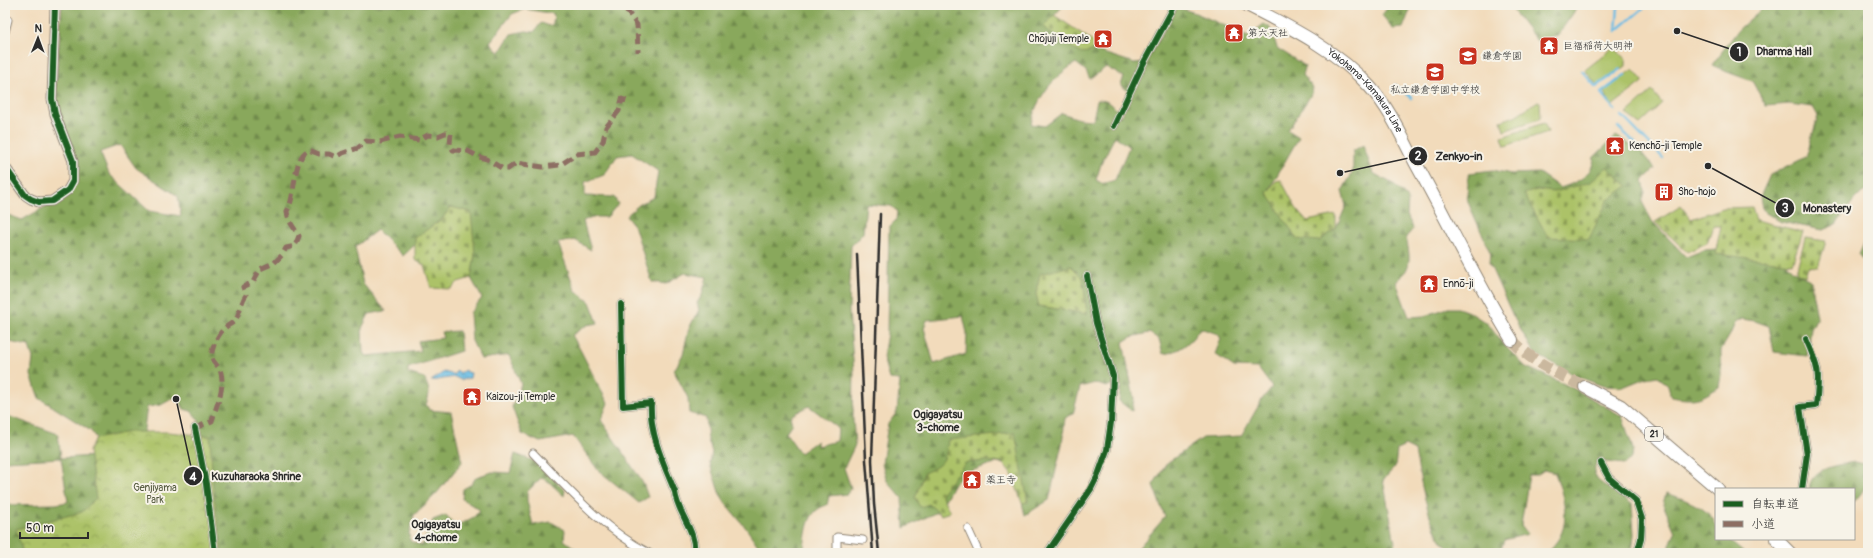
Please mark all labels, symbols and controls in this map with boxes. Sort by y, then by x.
north arrow [18,18,58,58]
text: N [34,22,43,35]
temple icon: 第六天社 [1223,22,1245,44]
place label: 第六天社 [1248,27,1288,39]
temple icon: Chōjuji Temple [1092,28,1114,50]
place label: Chōjuji Temple [1029,33,1089,45]
temple icon: 巨福稲荷大明神 [1538,35,1560,57]
place label: 巨福稲荷大明神 [1563,40,1633,52]
callout: Dharma Hall [1729,40,1820,63]
school or university icon: 鎌倉学園 [1457,45,1479,67]
text: 1 [1737,45,1741,60]
text: Dharma Hall [1756,45,1812,58]
street label: Yokohama-Kamakura Line [1324,46,1405,135]
place label: 鎌倉学園 [1482,50,1522,62]
school or university icon: 私立鎌倉学園中学校 [1424,61,1446,83]
place label: 私立鎌倉学園中学校 [1390,84,1480,96]
temple icon: Kenchō-ji Temple [1604,135,1626,157]
place label: Kenchō-ji Temple [1629,140,1702,152]
callout: Zenkyo-in [1408,144,1490,167]
text: 2 [1415,149,1422,164]
text: Zenkyo-in [1436,150,1482,163]
building icon: Sho-hojo [1653,181,1675,203]
place label: Sho-hojo [1678,186,1717,198]
callout: Monastery [1775,196,1859,219]
text: 3 [1782,201,1789,216]
text: Monastery [1803,202,1852,215]
temple icon: Ennō-ji [1418,273,1440,295]
place label: Ennō-ji [1443,278,1474,290]
temple icon: Kaizou-ji Temple [461,386,483,408]
place label: Kaizou-ji Temple [486,391,555,403]
district label: Ogigayatsu 3-chome [913,408,963,434]
road number: 21 [1645,427,1663,441]
callout: Kuzuharaoka Shrine [183,465,309,488]
temple icon: 薬王寺 [961,469,983,491]
text: 4 [189,470,197,485]
text: Kuzuharaoka Shrine [211,470,301,483]
place label: 薬王寺 [986,474,1016,486]
park label: Genjiyama Park [133,482,177,506]
legend [1715,488,1855,540]
text: 自転車道 [1751,497,1799,512]
scale bar [20,514,88,540]
text: 小道 [1751,517,1775,532]
district label: Ogigayatsu 4-chome [411,518,461,544]
text: 50 m [26,521,54,536]

